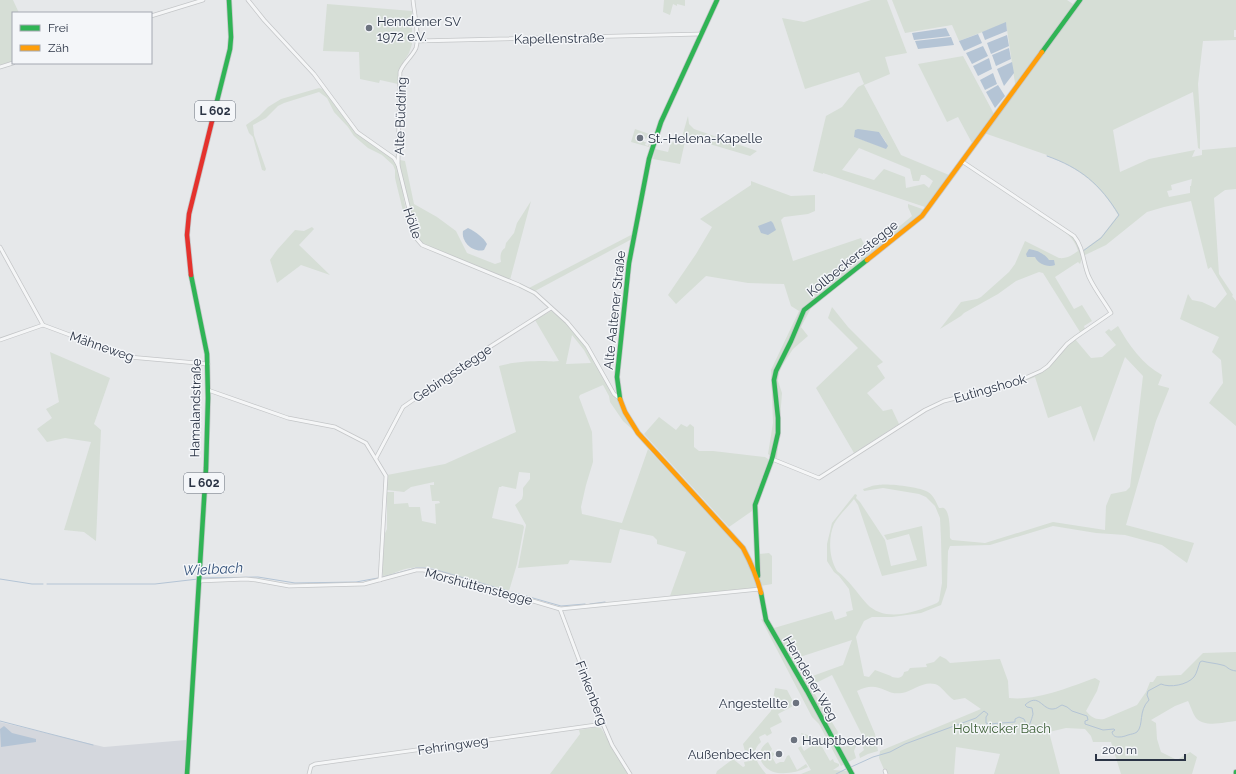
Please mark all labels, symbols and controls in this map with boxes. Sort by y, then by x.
legend [12,12,152,64]
place label: Hemdener SV 1972 e.V. [377,14,461,44]
text: Frei [48,21,68,35]
marker: Hemdener SV 1972 e.V. [364,23,374,33]
street label: Kapellenstraße [514,30,605,47]
text: Zäh [48,41,69,55]
street label: Alte Büdding [392,77,409,156]
road number: L 602 [195,101,235,121]
place label: St.-Helena-Kapelle [648,131,763,146]
marker: St.-Helena-Kapelle [635,133,645,143]
street label: Hölle [400,206,425,241]
street label: Kollbeckersstegge [804,217,901,300]
street label: Alte Aaltener Straße [601,249,628,370]
street label: Mähneweg [68,328,136,364]
street label: Gebingsstegge [410,341,495,405]
street label: Hamalandstraße [187,358,204,458]
street label: Eutingshook [952,371,1028,406]
road number: L 602 [184,473,224,493]
water label: Wielbach [183,559,244,579]
street label: Morshüttenstegge [423,565,535,608]
street label: Hemdener Weg [780,633,841,723]
street label: Finkenberg [572,659,611,728]
place label: Angestellte [719,696,788,711]
marker: Angestellte [791,698,801,708]
park label: Holtwicker Bach [953,721,1051,736]
street label: Fehringweg [417,733,489,758]
place label: Hauptbecken [802,733,883,748]
marker: Hauptbecken [789,735,799,745]
scale bar [1096,736,1185,762]
text: 200 m [1102,743,1137,757]
place label: Außenbecken [688,747,771,762]
marker: Außenbecken [774,749,784,759]

